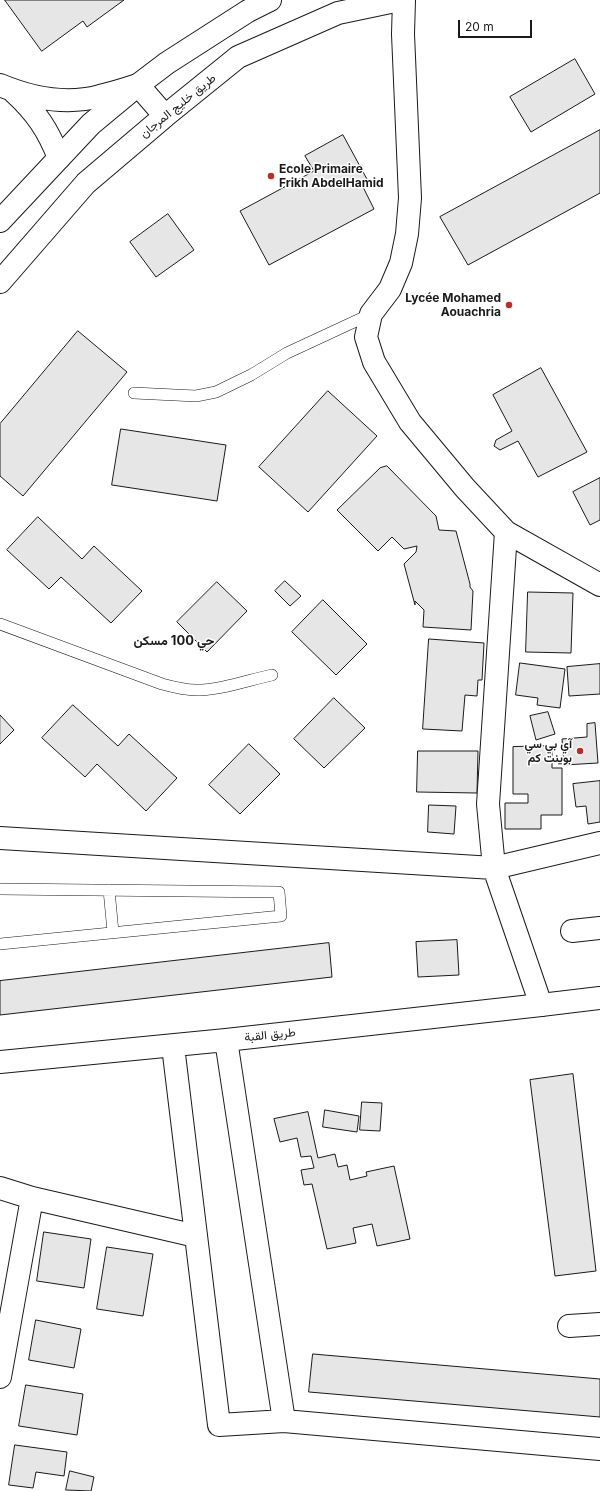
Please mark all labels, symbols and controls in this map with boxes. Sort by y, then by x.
scale bar [460,12,534,38]
text: 20 m [465,19,494,34]
street label: طريق خليج المرجان [137,71,219,141]
place label: Ecole Primaire Frikh AbdelHamid [279,162,383,190]
marker: Ecole Primaire Frikh AbdelHamid [266,171,276,181]
place label: Lycée Mohamed Aouachria [405,291,501,319]
marker: Lycée Mohamed Aouachria [504,300,514,310]
district label: حي 100 مسكن [134,633,214,649]
place label: آي بي سي بوينت كم [524,737,572,765]
marker: آي بي سي بوينت كم [575,746,585,756]
street label: طريق القبة [244,1025,296,1045]

